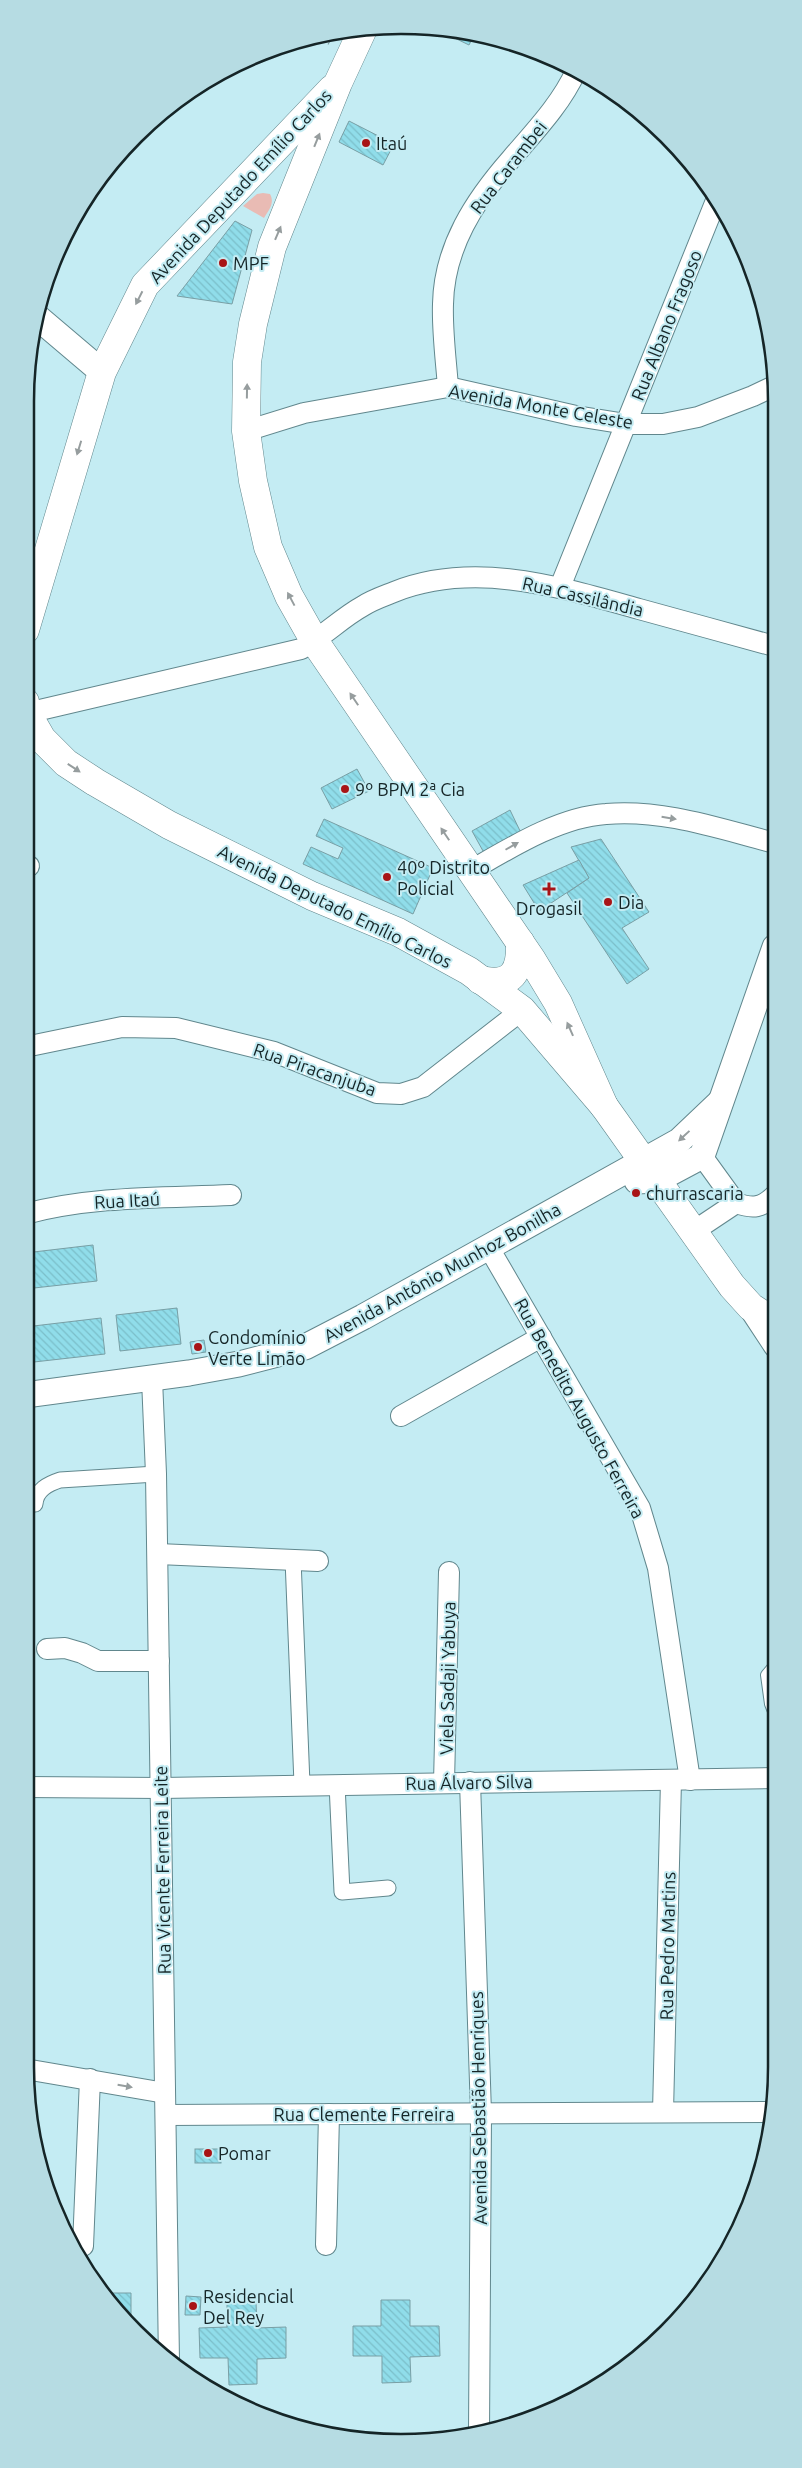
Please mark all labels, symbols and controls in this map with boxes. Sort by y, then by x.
street label: Avenida Deputado Emílio Carlos [145,85,335,287]
street label: Rua Carambei [466,117,550,217]
one-way arrow [313,133,321,147]
place label: Itaú [376,133,407,153]
marker: Itaú [360,137,372,149]
one-way arrow [274,225,282,240]
street label: Rua Albano Fragoso [627,247,705,403]
place label: MPF [233,253,269,273]
marker: MPF [217,257,229,269]
one-way arrow [135,290,143,305]
street label: Avenida Monte Celeste [447,380,635,432]
one-way arrow [243,383,251,399]
one-way arrow [74,441,82,456]
street label: Rua Cassilândia [521,572,645,620]
one-way arrow [287,592,295,606]
one-way arrow [349,692,359,706]
one-way arrow [67,763,80,772]
place label: 9º BPM 2ª Cia [355,779,465,799]
marker: 9º BPM 2ª Cia [339,783,351,795]
one-way arrow [661,814,677,822]
one-way arrow [440,827,450,840]
street label: Avenida Deputado Emílio Carlos [215,841,455,972]
one-way arrow [506,842,519,851]
place label: 40º Distrito Policial [397,857,490,898]
marker: 40º Distrito Policial [381,871,393,883]
marker: Drogasil [543,883,555,895]
place label: Dia [618,892,644,912]
marker: Dia [602,896,614,908]
place label: Drogasil [516,898,583,918]
one-way arrow [566,1022,574,1036]
street label: Rua Piracanjuba [251,1039,379,1099]
one-way arrow [679,1130,691,1142]
place label: churrascaria [646,1183,744,1203]
marker: churrascaria [630,1187,642,1199]
street label: Rua Itaú [93,1188,161,1212]
street label: Avenida Antônio Munhoz Bonilha [320,1198,564,1346]
street label: Rua Benedito Augusto Ferreira [511,1294,649,1522]
place label: Condomínio Verte Limão [208,1327,306,1368]
marker: Condomínio Verte Limão [192,1341,204,1353]
street label: Viela Sadaji Yabuya [436,1601,458,1755]
street label: Rua Vicente Ferreira Leite [150,1765,174,1975]
street label: Rua Álvaro Silva [405,1770,533,1793]
street label: Rua Pedro Martins [656,1871,678,2020]
street label: Avenida Sebastião Henriques [466,1991,490,2225]
one-way arrow [117,2082,133,2090]
street label: Rua Clemente Ferreira [274,2104,454,2124]
place label: Pomar [218,2143,271,2163]
marker: Pomar [202,2147,214,2159]
place label: Residencial Del Rey [203,2286,294,2327]
marker: Residencial Del Rey [187,2300,199,2312]

